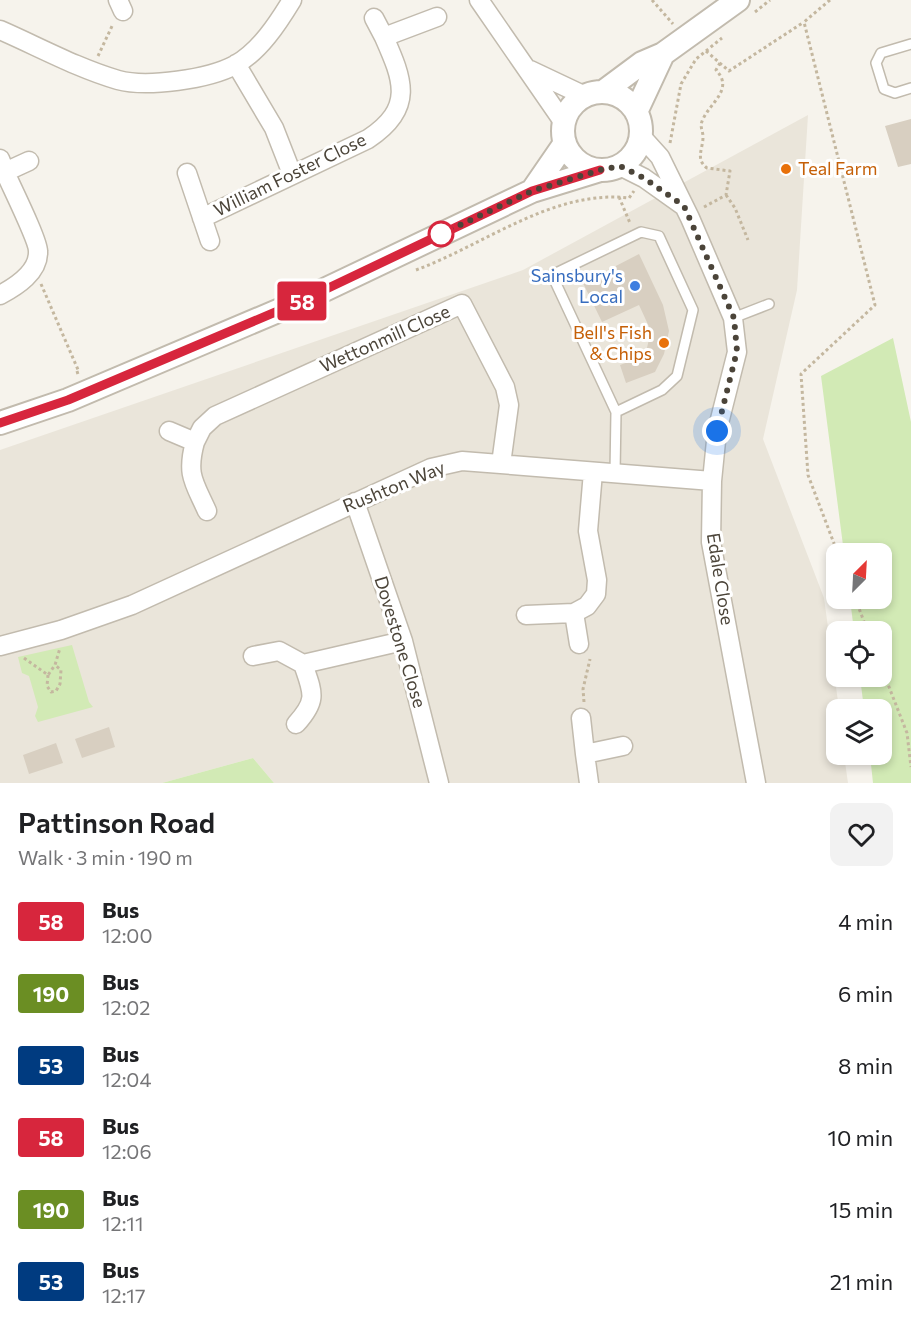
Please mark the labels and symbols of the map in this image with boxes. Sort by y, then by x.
street label: William Foster Close [210,128,369,220]
place label: Teal Farm [798,157,877,179]
marker: Teal Farm [779,162,793,176]
unlabelled marker [428,221,454,247]
place label: Sainsbury's Local [531,264,623,307]
marker: Sainsbury's Local [628,279,642,293]
line badge: 58 [275,282,329,320]
street label: Wettonmill Close [316,300,453,377]
place label: Bell's Fish & Chips [573,321,652,364]
marker: Bell's Fish & Chips [657,336,671,350]
your location [702,416,732,446]
street label: Rushton Way [339,456,448,517]
street label: Edale Close [703,531,739,627]
north arrow [826,543,892,609]
street label: Dovestone Close [370,573,431,710]

